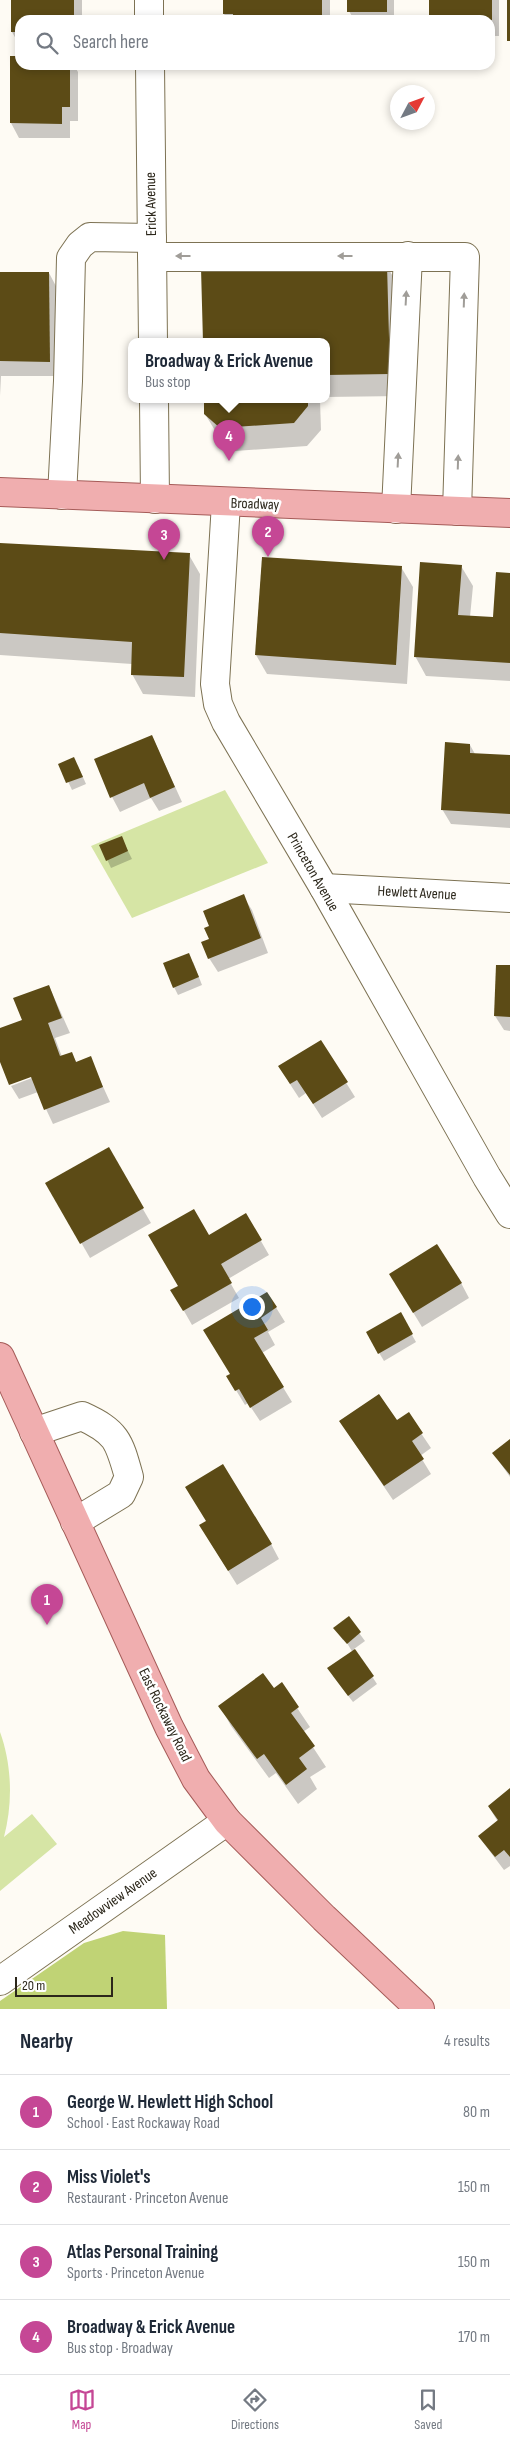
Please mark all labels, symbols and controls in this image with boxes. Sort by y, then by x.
search box [15,15,495,70]
icon: search [33,29,61,57]
text: Search here [73,31,149,54]
north arrow [390,85,435,130]
street label: Erick Avenue [141,172,161,236]
one-way arrow [337,252,353,260]
one-way arrow [174,253,190,261]
one-way arrow [402,289,410,305]
one-way arrow [460,292,468,308]
popup [128,338,330,403]
text: Broadway & Erick Avenue [145,350,313,373]
text: Bus stop [145,373,191,392]
pin: 4 [213,420,245,461]
one-way arrow [395,452,403,468]
one-way arrow [455,454,463,470]
street label: Broadway [230,494,280,514]
pin: 2 [252,516,284,557]
pin: 3 [148,519,180,560]
street label: Princeton Avenue [283,829,343,915]
street label: Hewlett Avenue [377,881,457,905]
your location [239,1294,265,1320]
pin: 1 [31,1584,63,1625]
street label: East Rockaway Road [134,1665,196,1765]
street label: Meadowview Avenue [65,1863,161,1939]
scale bar [15,1974,112,1997]
text: 20 m [22,1977,45,1994]
text: Nearby [20,2029,73,2054]
text: 4 results [444,2032,490,2051]
text: George W. Hewlett High School [67,2091,273,2114]
text: 1 [33,2103,39,2122]
text: 80 m [463,2103,490,2122]
text: School · East Rockaway Road [67,2114,220,2133]
text: Miss Violet's [67,2166,151,2189]
text: 2 [32,2178,40,2197]
text: 150 m [458,2178,490,2197]
text: Restaurant · Princeton Avenue [67,2189,228,2208]
text: Atlas Personal Training [67,2241,218,2264]
text: 3 [32,2253,40,2272]
text: 150 m [458,2253,490,2272]
text: Sports · Princeton Avenue [67,2264,204,2283]
text: Broadway & Erick Avenue [67,2316,235,2339]
text: 4 [32,2328,40,2347]
text: 170 m [458,2328,490,2347]
text: Bus stop · Broadway [67,2339,173,2358]
tab: Map [68,2386,96,2433]
tab: Directions [231,2386,279,2433]
tab: Saved [414,2386,442,2433]

